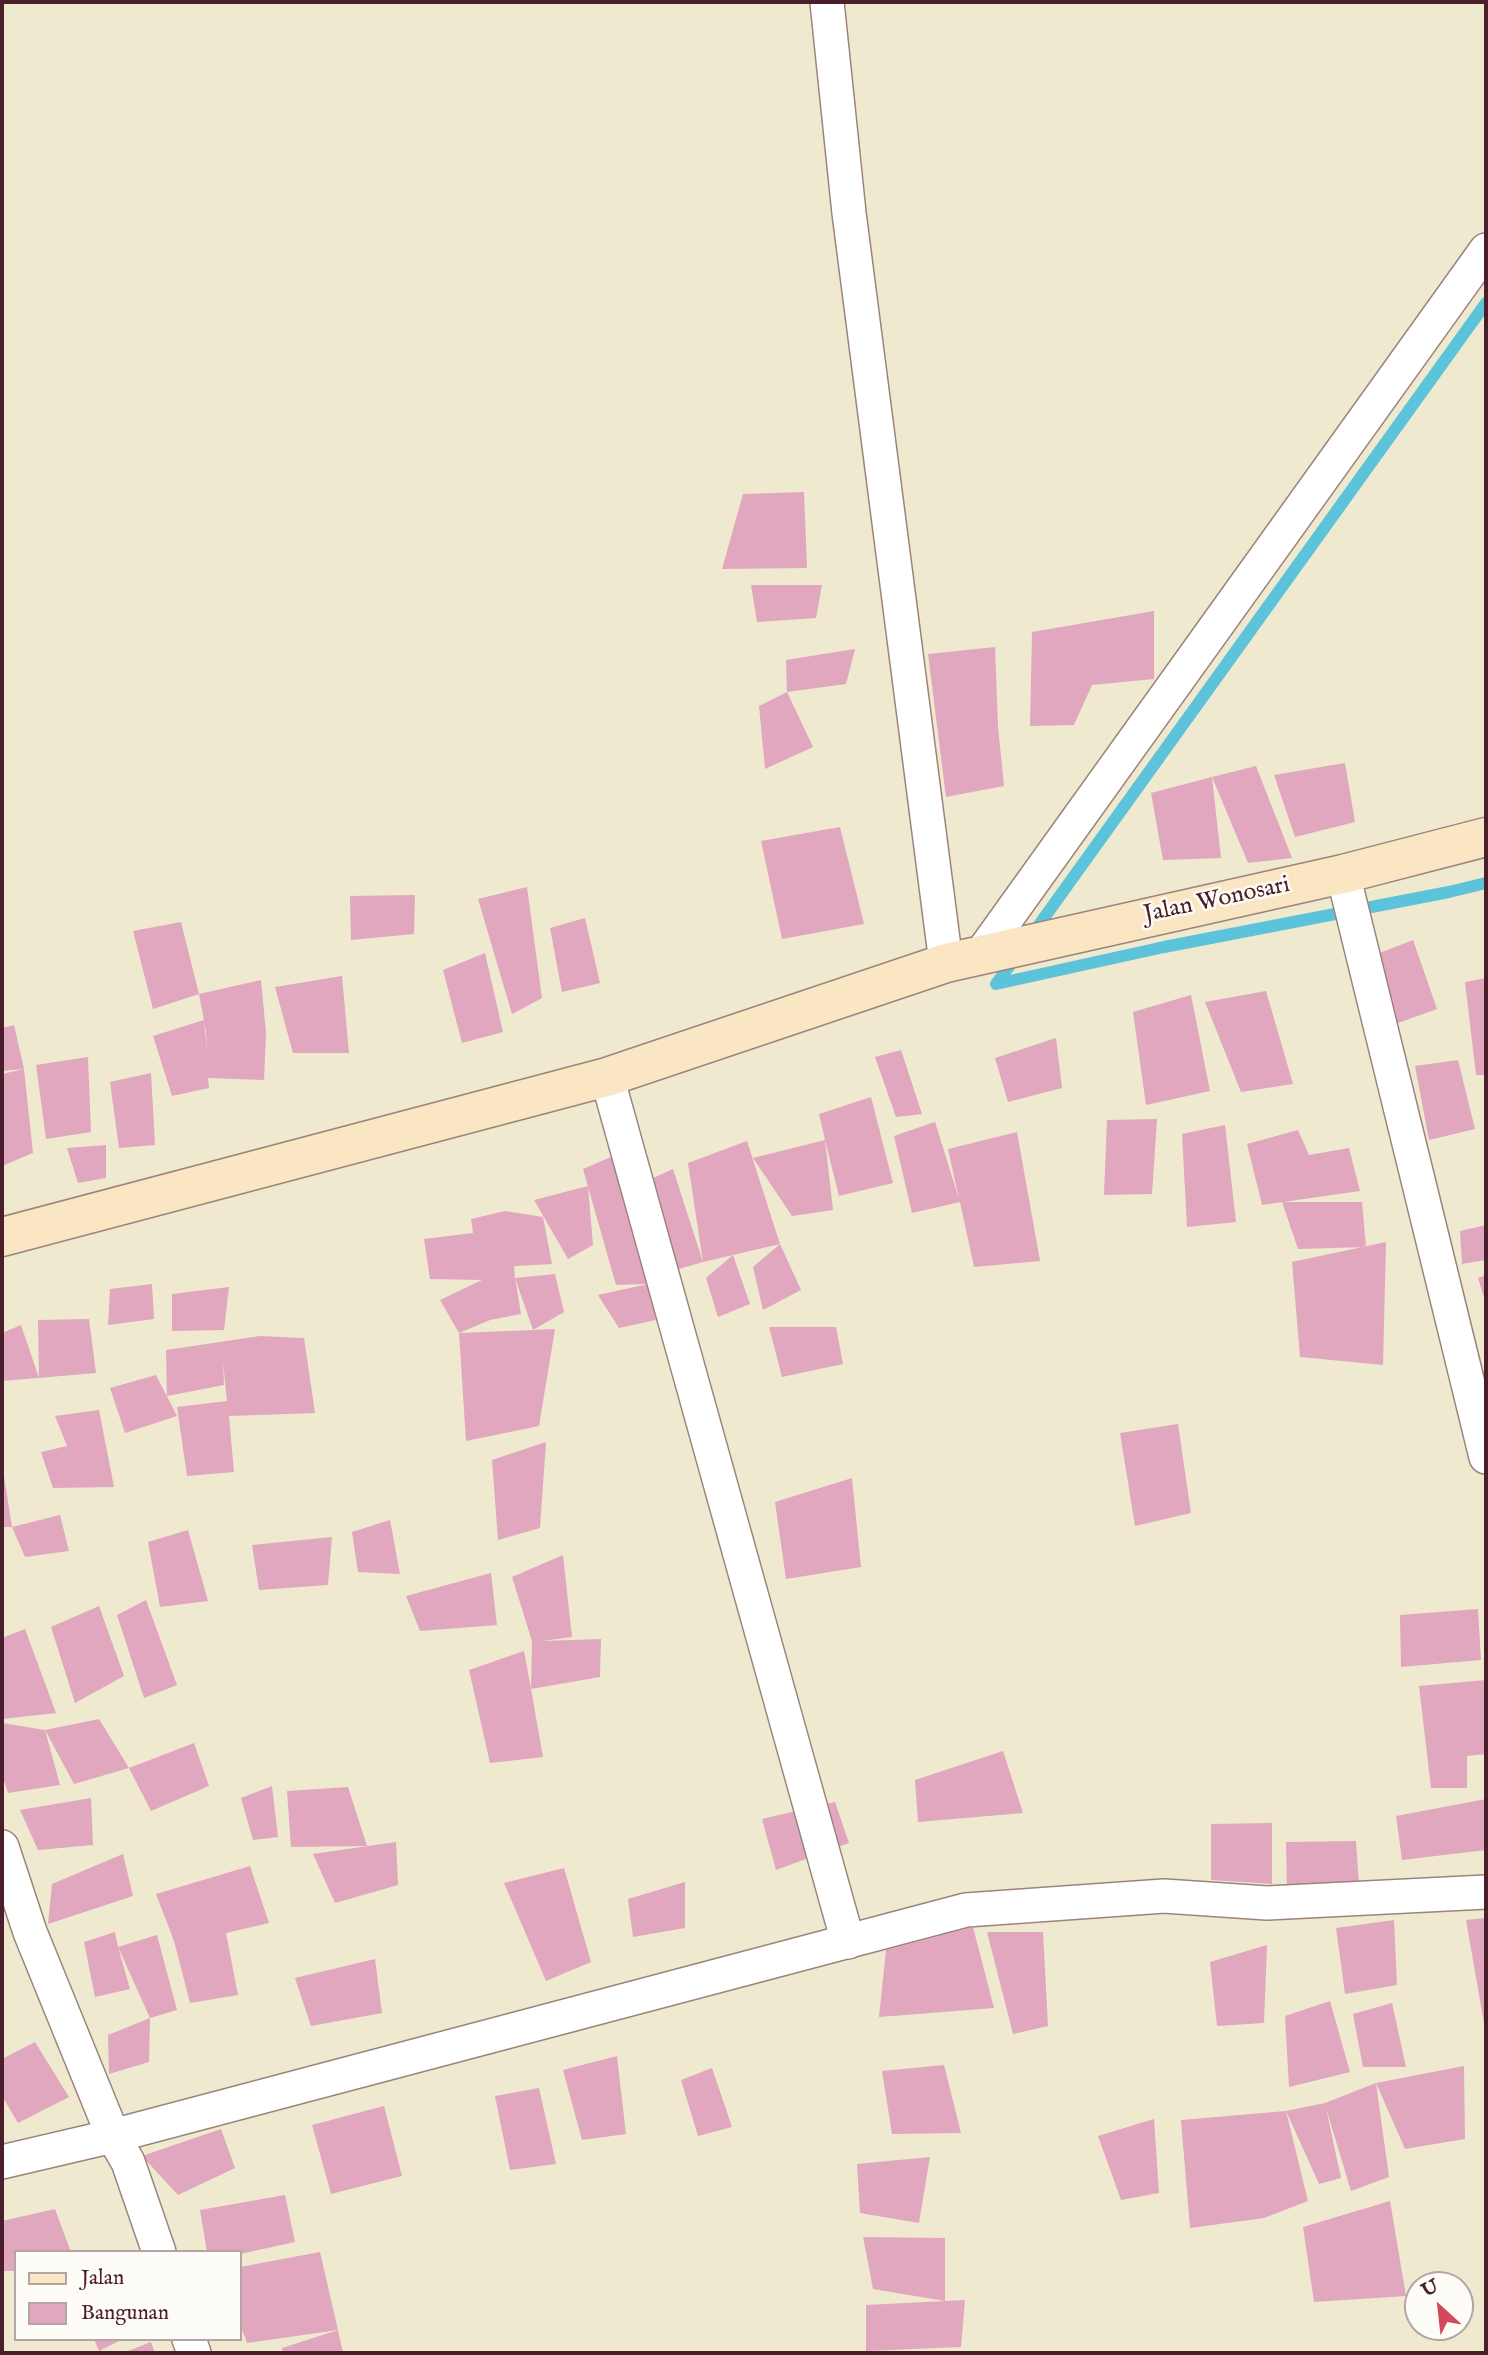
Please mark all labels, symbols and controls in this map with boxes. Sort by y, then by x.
street label: Jalan Wonosari [1141,871,1293,931]
legend [14,2250,242,2341]
text: Jalan [81,2265,124,2292]
north arrow [1404,2271,1474,2341]
text: U [1418,2275,1443,2303]
text: Bangunan [81,2300,169,2327]

